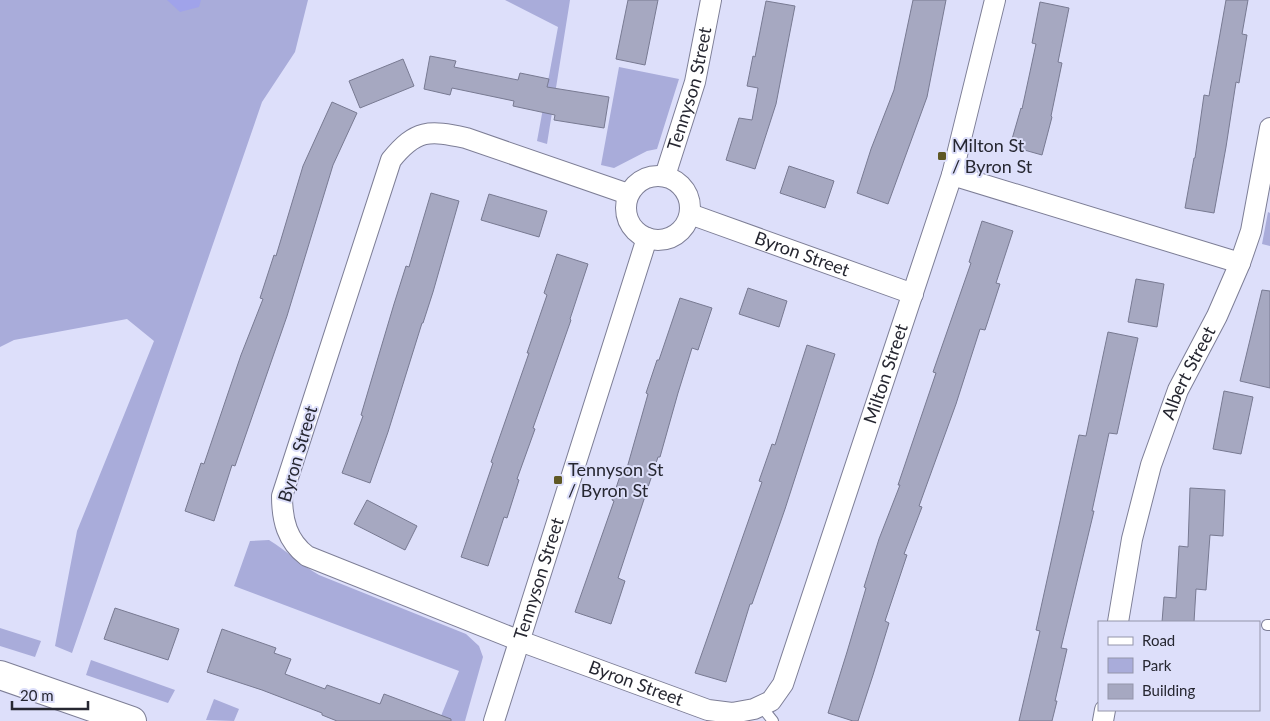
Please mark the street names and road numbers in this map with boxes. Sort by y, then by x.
street label: Tennyson Street [662,24,716,153]
street label: Byron Street [752,226,853,281]
street label: Milton Street [858,320,912,426]
street label: Albert Street [1156,322,1220,422]
street label: Byron Street [273,403,321,504]
street label: Tennyson Street [508,514,568,643]
street label: Byron Street [586,655,687,710]

